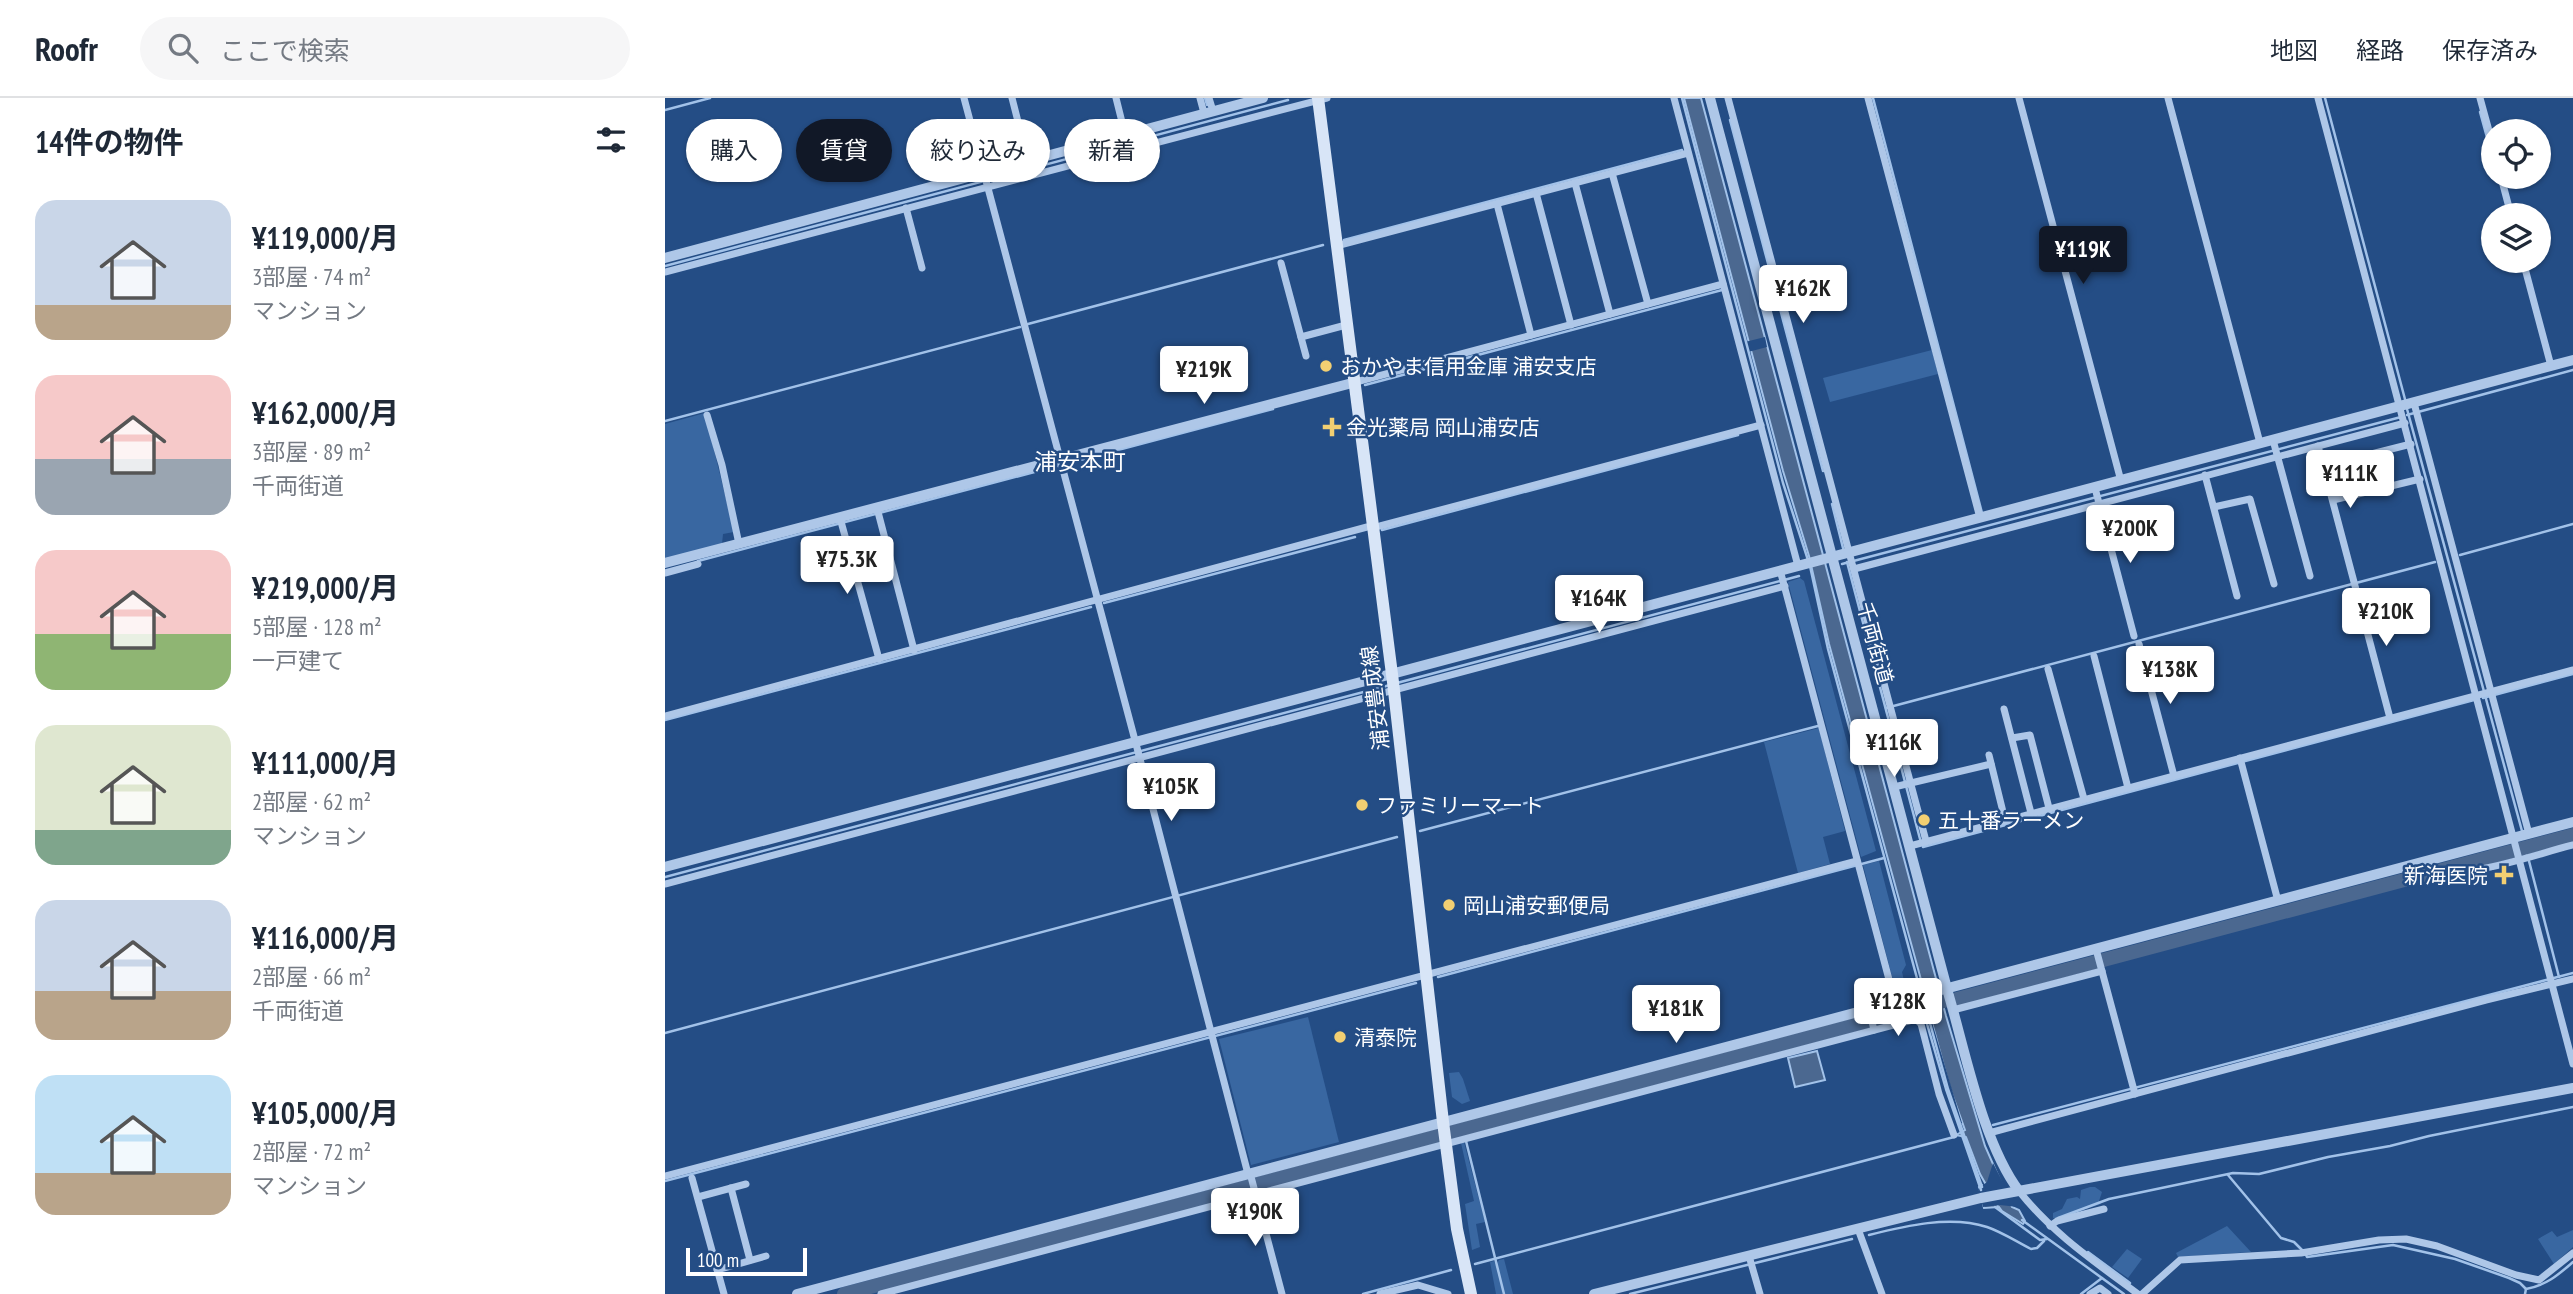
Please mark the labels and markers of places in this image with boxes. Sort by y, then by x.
pin: ¥119K [2034,226,2132,286]
pin: ¥162K [1754,266,1852,325]
pin: ¥219K [1155,346,1253,406]
place label: おかやま信用金庫 浦安支店 [1340,353,1596,380]
marker: おかやま信用金庫 浦安支店 [1318,358,1334,374]
place label: 金光薬局 岡山浦安店 [1346,414,1539,441]
marker: 金光薬局 岡山浦安店 [1324,419,1340,435]
pin: ¥111K [2301,450,2399,510]
pin: ¥200K [2081,505,2179,565]
pin: ¥75.3K [790,536,904,596]
pin: ¥164K [1550,575,1648,635]
pin: ¥210K [2337,588,2435,648]
pin: ¥138K [2121,646,2219,706]
pin: ¥116K [1845,720,1943,779]
pin: ¥105K [1122,764,1220,823]
place label: ファミリーマート [1376,792,1544,819]
marker: ファミリーマート [1354,797,1370,813]
place label: 五十番ラーメン [1938,807,2084,834]
marker: 五十番ラーメン [1916,812,1932,828]
place label: 新海医院 [2404,862,2488,889]
marker: 新海医院 [2494,865,2514,885]
place label: 岡山浦安郵便局 [1463,892,1610,919]
marker: 岡山浦安郵便局 [1441,897,1457,913]
pin: ¥128K [1849,978,1947,1038]
pin: ¥181K [1627,986,1725,1045]
place label: 清泰院 [1354,1024,1417,1051]
marker: 清泰院 [1332,1029,1348,1045]
pin: ¥190K [1206,1188,1304,1248]

